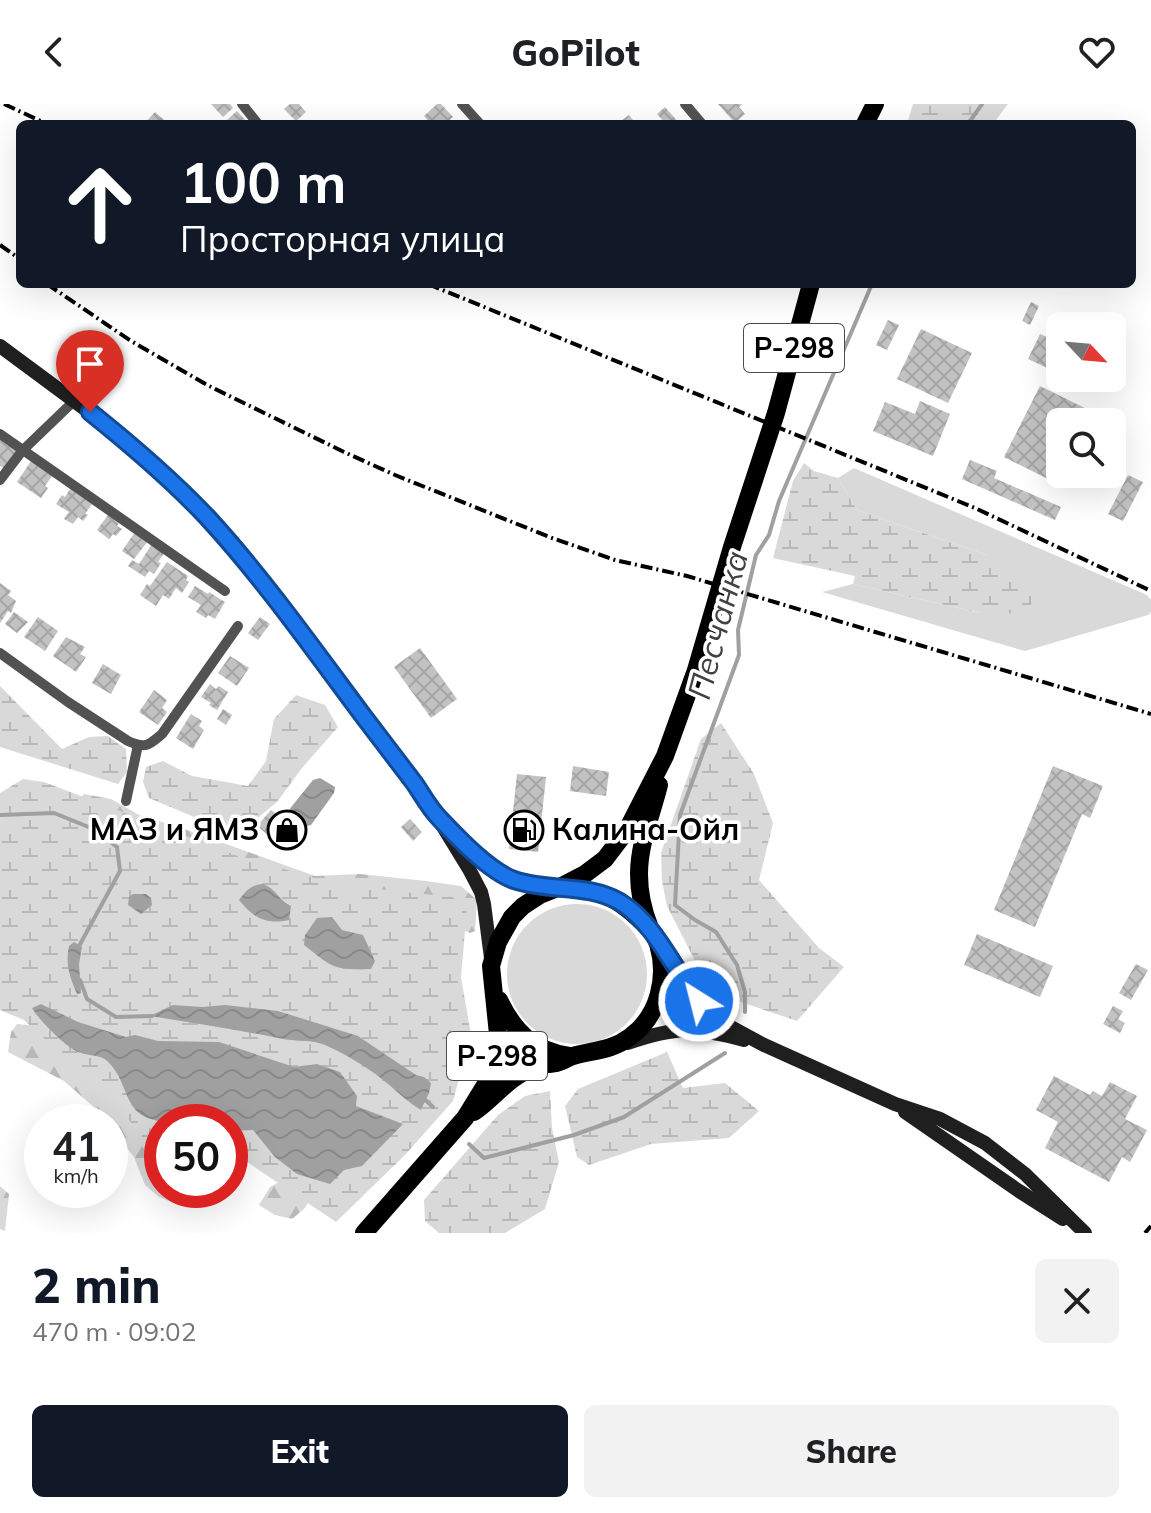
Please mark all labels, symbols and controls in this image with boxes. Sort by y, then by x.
icon: back [32,30,76,74]
text: GoPilot [511,30,640,75]
icon: heart [1075,30,1119,74]
text: 100 m [180,147,347,217]
icon: ahead [48,152,152,256]
text: Просторная улица [180,216,505,261]
north arrow [1046,312,1126,392]
map controls [1046,312,1126,488]
road number: Р-298 [744,324,844,372]
pin [56,330,124,412]
icon: arrive [68,342,112,386]
button: search [1046,408,1126,488]
water label: Песчанка [678,546,756,703]
shop icon: МАЗ и ЯМЗ [266,809,308,851]
fuel station icon: Калина-Ойл [503,809,545,851]
place label: МАЗ и ЯМЗ [90,810,259,848]
place label: Калина-Ойл [552,810,739,848]
position arrow [657,959,741,1043]
road number: Р-298 [447,1032,547,1080]
speed limit sign: 50 [144,1104,248,1208]
text: 41 [52,1121,100,1171]
text: km/h [53,1163,99,1188]
text: 2 min [32,1255,161,1315]
button: close [1035,1259,1119,1343]
text: 470 m · 09:02 [32,1315,196,1348]
button: Exit [32,1405,568,1497]
button: Share [584,1405,1119,1497]

